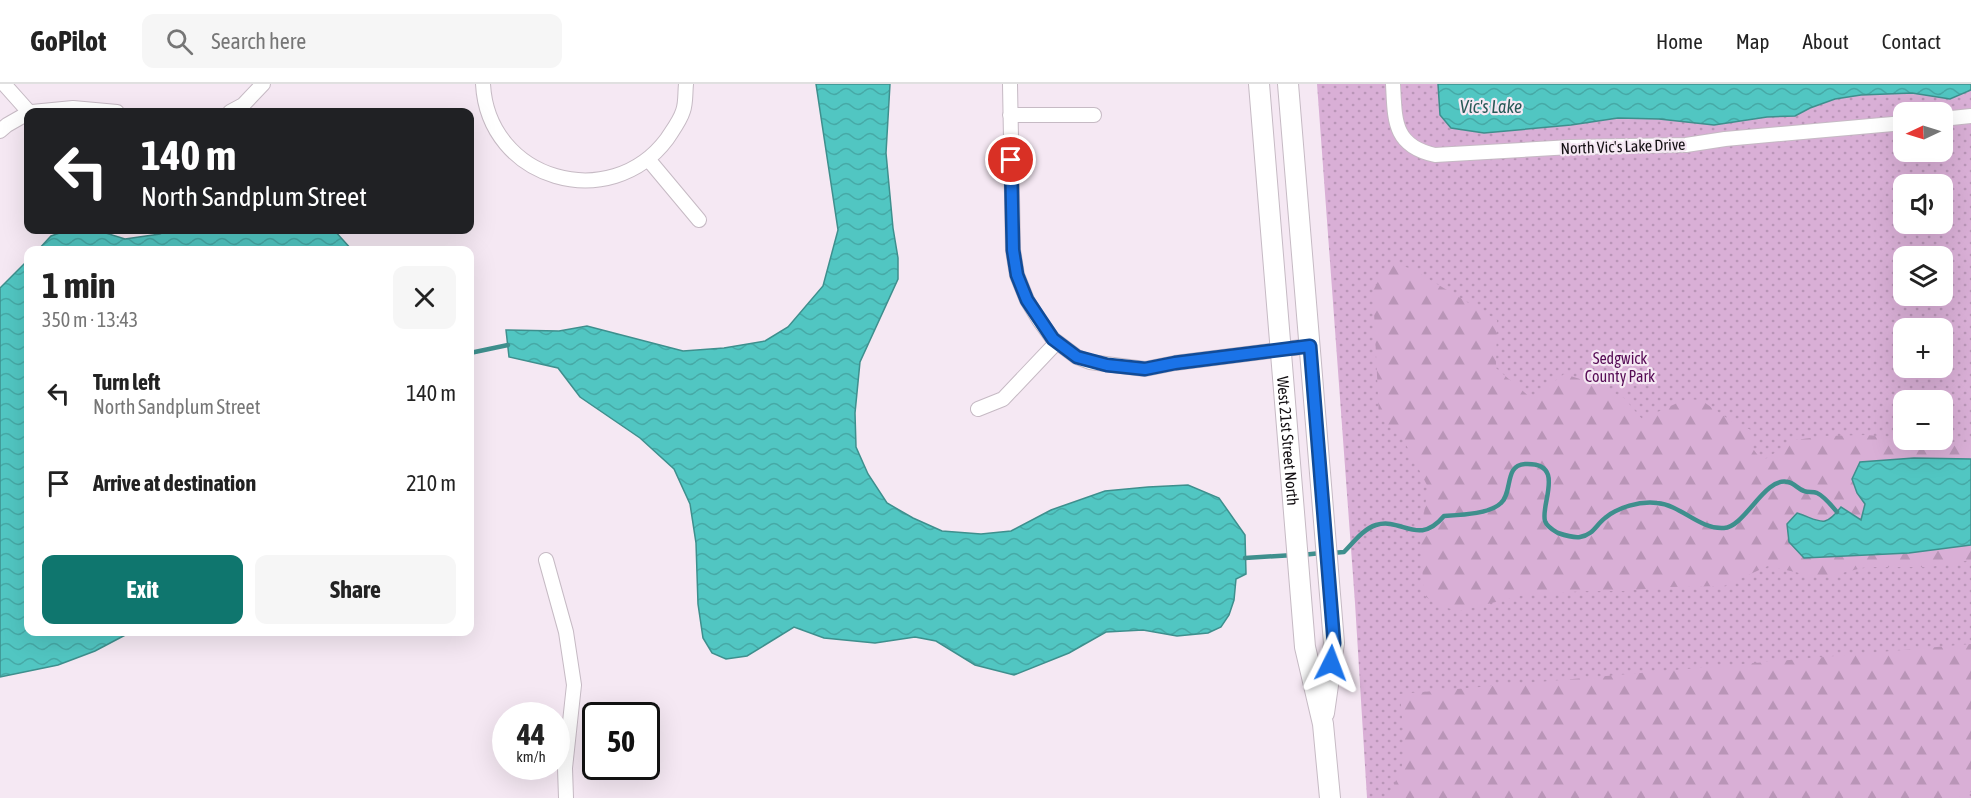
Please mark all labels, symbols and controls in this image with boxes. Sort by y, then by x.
search box [142,14,562,68]
text: GoPilot [30,25,106,57]
icon: search [163,25,196,58]
text: Search here [211,28,306,54]
text: Home [1656,29,1703,53]
text: Map [1736,29,1770,53]
text: About [1803,29,1849,53]
text: Contact [1882,29,1941,53]
water label: Vic's Lake [1460,96,1522,117]
north arrow [1893,102,1953,162]
map controls [1893,102,1953,450]
text: 140 m [141,131,236,179]
icon: left [42,132,120,210]
pin [985,134,1036,185]
street label: North Vic's Lake Drive [1560,135,1686,157]
icon: arrive [994,143,1027,176]
button: sound [1893,174,1953,234]
text: North Sandplum Street [141,181,367,212]
button: layers [1893,246,1953,306]
text: 1 min [42,264,116,306]
button: close [393,266,456,329]
text: 350 m · 13:43 [42,308,138,331]
button: + [1893,318,1953,378]
park label: Sedgwick County Park [1585,349,1655,386]
text: Turn left [93,369,160,395]
street label: West 21st Street North [1274,375,1302,506]
icon: left [42,377,75,410]
text: 140 m [406,380,456,406]
button: − [1893,390,1953,450]
text: North Sandplum Street [93,395,260,418]
icon: arrive [42,467,75,500]
text: Arrive at destination [93,470,256,496]
text: 210 m [406,470,456,496]
button: Exit [42,555,243,624]
button: Share [255,555,456,624]
position arrow [1299,631,1363,695]
speed limit sign: 50 [582,702,660,780]
text: 44 [517,717,545,751]
text: km/h [516,748,546,765]

